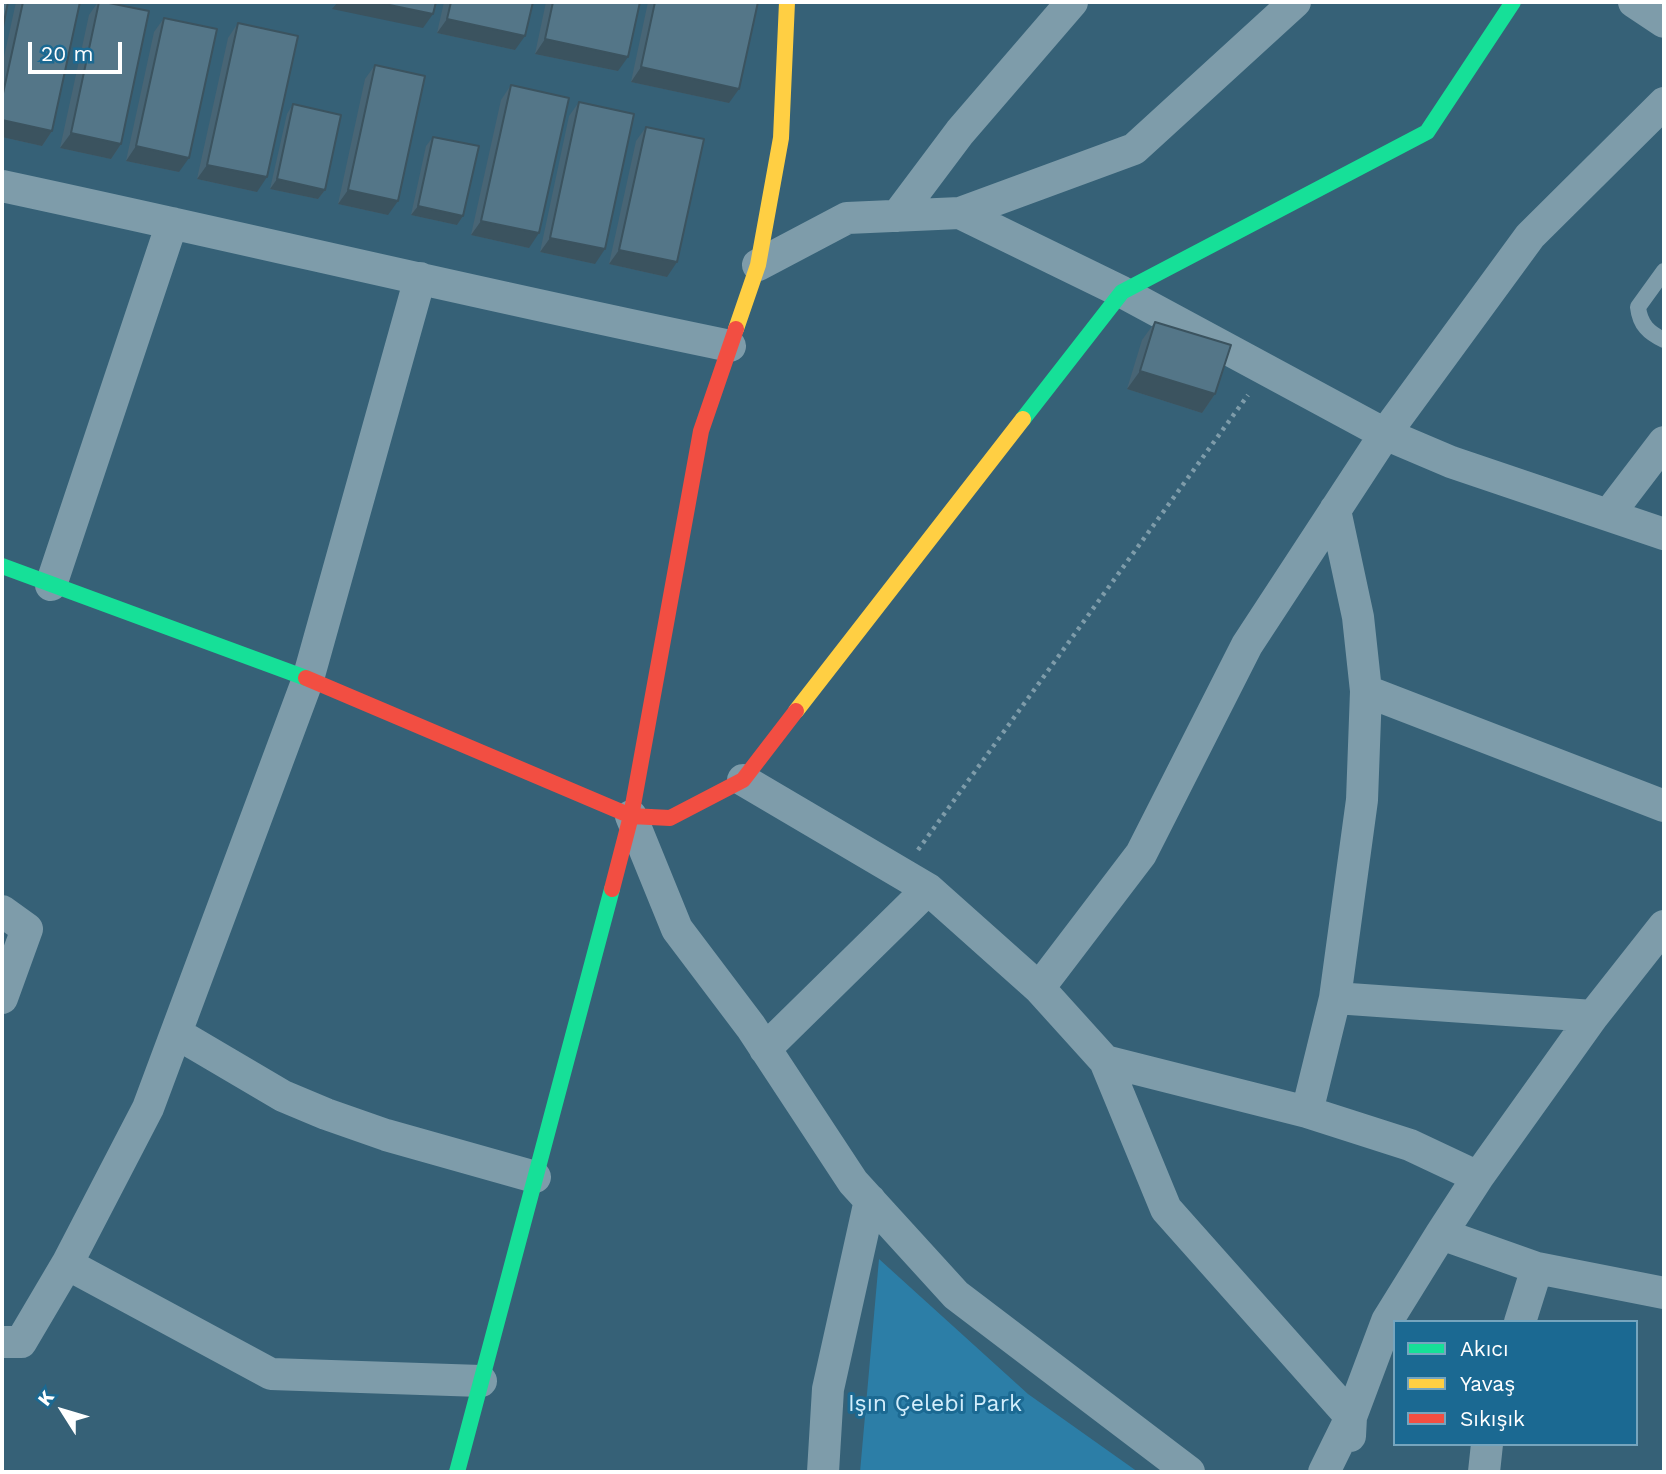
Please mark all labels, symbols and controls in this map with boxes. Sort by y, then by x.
scale bar [32,28,126,72]
text: 20 m [41,41,93,66]
legend [1393,1320,1638,1446]
text: Akıcı [1460,1336,1509,1361]
text: Yavaş [1460,1371,1515,1396]
north arrow [28,1376,98,1446]
text: K [33,1386,59,1410]
park label: Işın Çelebi Park [848,1390,1022,1418]
text: Sıkışık [1460,1406,1525,1431]

